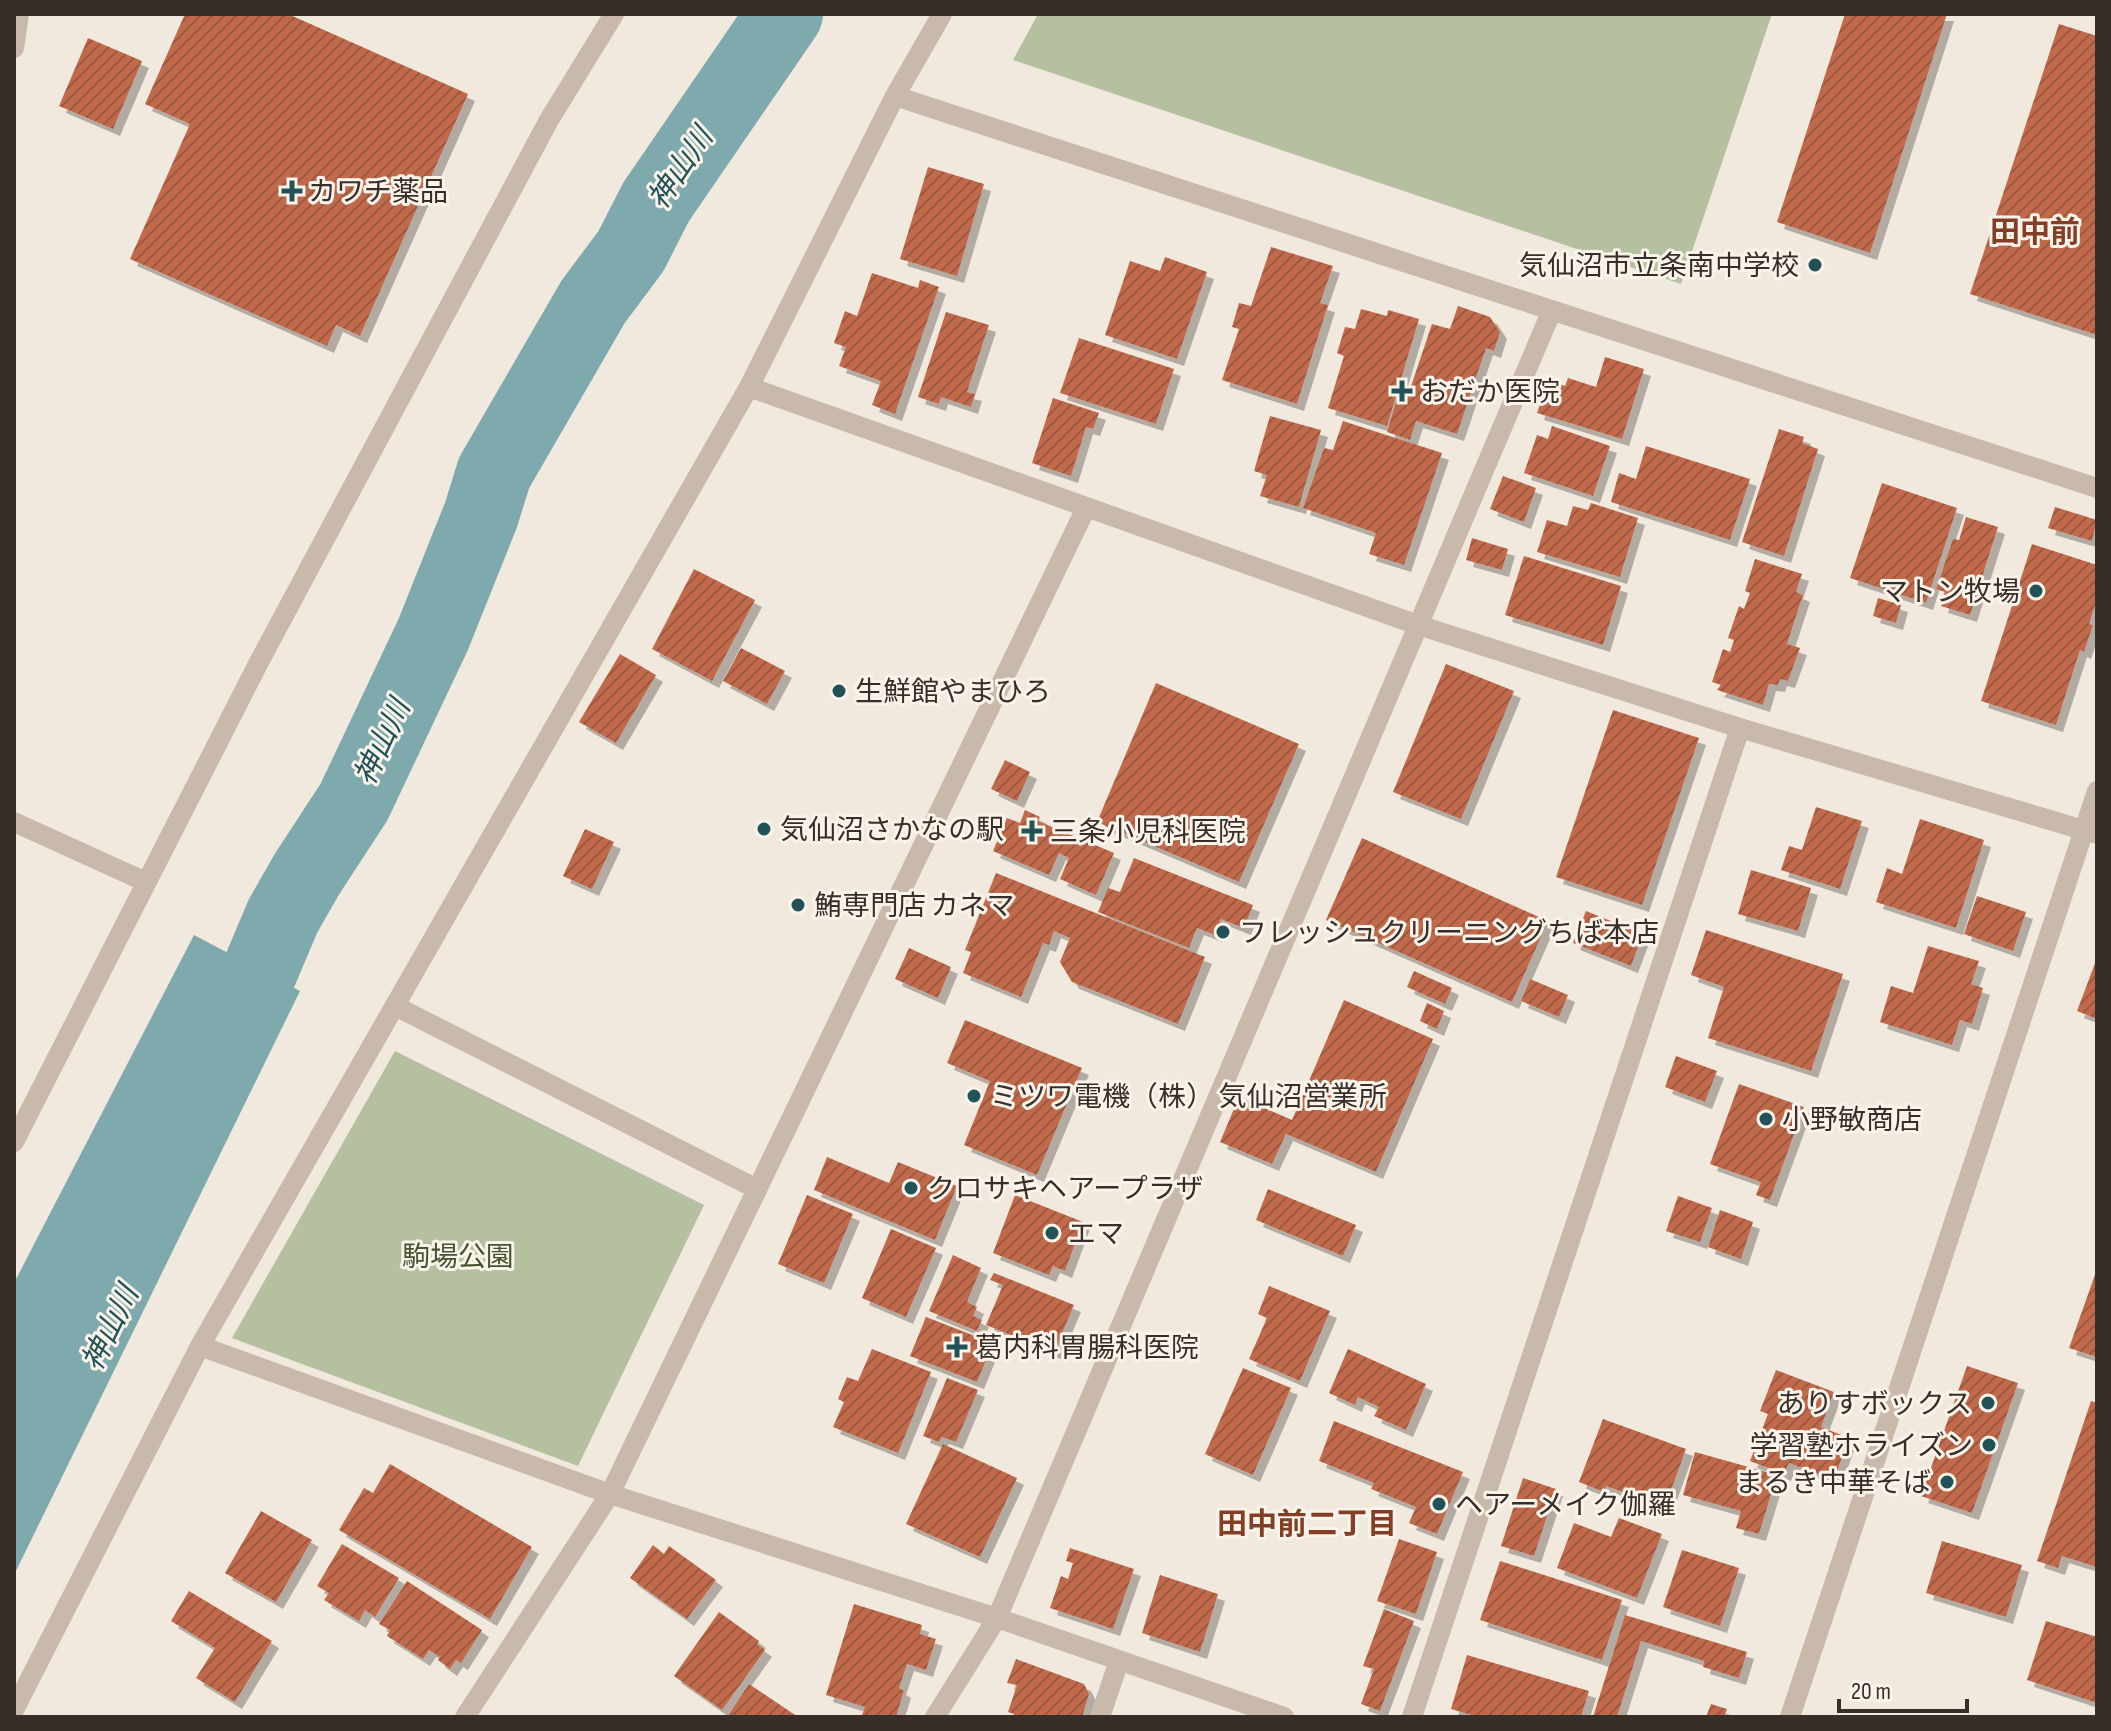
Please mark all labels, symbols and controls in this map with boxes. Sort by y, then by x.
water label: 神山川 [641,119,723,216]
place label: カワチ薬品 [308,176,448,209]
marker: カワチ薬品 [283,182,301,200]
district label: 田中前 [1990,215,2080,251]
place label: 気仙沼市立条南中学校 [1519,250,1799,283]
marker: 気仙沼市立条南中学校 [1806,256,1824,274]
place label: おだか医院 [1420,376,1560,409]
marker: おだか医院 [1391,380,1413,402]
place label: マトン牧場 [1880,576,2020,609]
marker: マトン牧場 [2027,582,2045,600]
place label: 生鮮館やまひろ [855,676,1051,709]
marker: 生鮮館やまひろ [830,682,848,700]
water label: 神山川 [348,691,420,791]
place label: 気仙沼さかなの駅 [780,814,1004,847]
place label: 三条小児科医院 [1050,816,1246,849]
marker: 気仙沼さかなの駅 [755,820,773,838]
marker: 三条小児科医院 [1021,820,1043,842]
place label: 鮪専門店 カネマ [814,890,1014,923]
marker: 鮪専門店 カネマ [789,896,807,914]
place label: フレッシュクリーニングちば本店 [1239,917,1659,950]
marker: フレッシュクリーニングちば本店 [1214,923,1232,941]
place label: ミツワ電機（株） 気仙沼営業所 [990,1081,1386,1114]
marker: ミツワ電機（株） 気仙沼営業所 [965,1087,983,1105]
place label: 小野敏商店 [1782,1104,1922,1137]
marker: 小野敏商店 [1757,1110,1775,1128]
place label: クロサキヘアープラザ [927,1173,1204,1206]
marker: クロサキヘアープラザ [902,1179,920,1197]
place label: エマ [1068,1218,1124,1251]
marker: エマ [1043,1224,1061,1242]
park label: 駒場公園 [402,1241,514,1274]
water label: 神山川 [75,1277,148,1377]
place label: 葛内科胃腸科医院 [975,1332,1199,1365]
marker: 葛内科胃腸科医院 [946,1336,968,1358]
place label: ありすボックス [1777,1388,1972,1421]
marker: ありすボックス [1979,1394,1997,1412]
place label: 学習塾ホライズン [1750,1430,1973,1463]
marker: 学習塾ホライズン [1980,1436,1998,1454]
place label: まるき中華そば [1735,1467,1931,1500]
marker: まるき中華そば [1938,1473,1956,1491]
place label: ヘアーメイク伽羅 [1455,1489,1676,1522]
marker: ヘアーメイク伽羅 [1430,1495,1448,1513]
district label: 田中前二丁目 [1217,1507,1397,1543]
scale bar [1839,1663,1967,1713]
text: 20 m [1851,1677,1891,1706]

